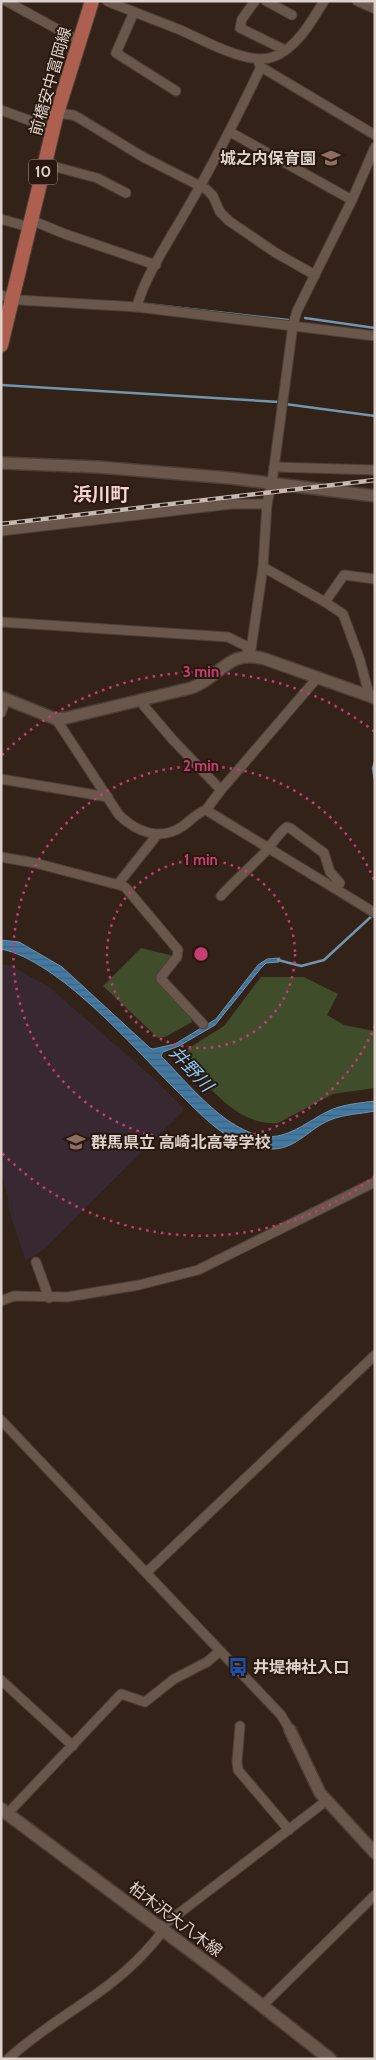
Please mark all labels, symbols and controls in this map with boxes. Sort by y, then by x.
street label: 前橋安中富岡線 [26,25,75,138]
school or university icon: 城之内保育園 [320,147,342,169]
place label: 城之内保育園 [220,149,316,168]
road number: 10 [29,160,57,184]
district label: 浜川町 [72,483,130,506]
text: 3 min [183,663,219,681]
text: 2 min [183,757,219,775]
text: 1 min [184,851,218,869]
centre of rings [192,945,210,963]
water label: 井野川 [165,1042,219,1098]
school or university icon: 群馬県立 高崎北高等学校 [65,1131,87,1153]
place label: 群馬県立 高崎北高等学校 [91,1133,271,1152]
bus stop icon: 井堤神社入口 [227,1656,249,1678]
place label: 井堤神社入口 [253,1658,349,1677]
street label: 柏木沢大八木線 [125,1878,226,1961]

